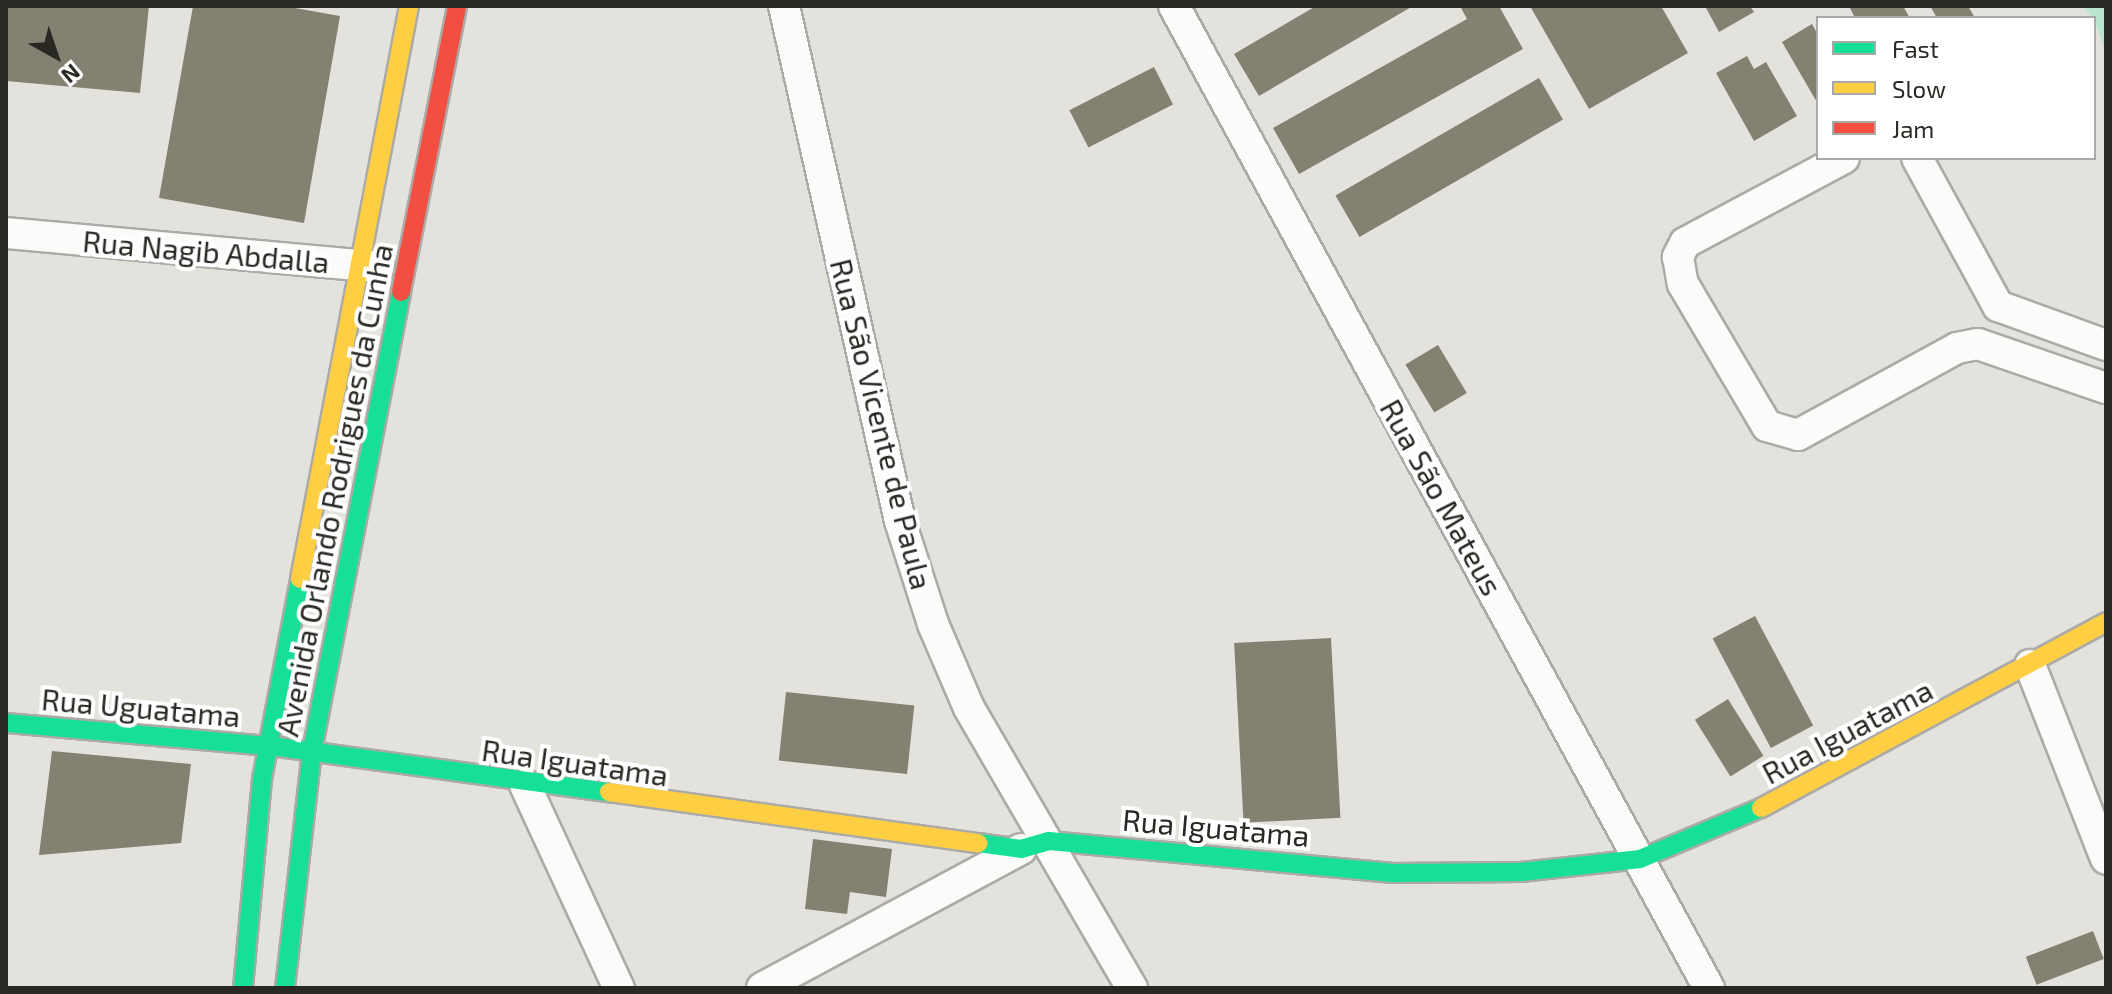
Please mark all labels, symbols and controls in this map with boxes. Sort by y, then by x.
north arrow [16,16,96,96]
legend [1816,16,2096,160]
text: Fast [1892,34,1939,63]
text: N [57,59,86,89]
text: Slow [1892,74,1946,103]
text: Jam [1892,114,1934,143]
street label: Rua Nagib Abdalla [81,222,331,280]
street label: Avenida Orlando Rodrigues da Cunha [269,241,399,739]
street label: Rua São Vicente de Paula [823,255,941,593]
street label: Rua São Mateus [1373,393,1511,601]
street label: Rua Iguatama [1756,671,1938,791]
street label: Rua Uguatama [40,680,242,734]
street label: Rua Iguatama [480,731,670,793]
street label: Rua Iguatama [1121,801,1311,853]

